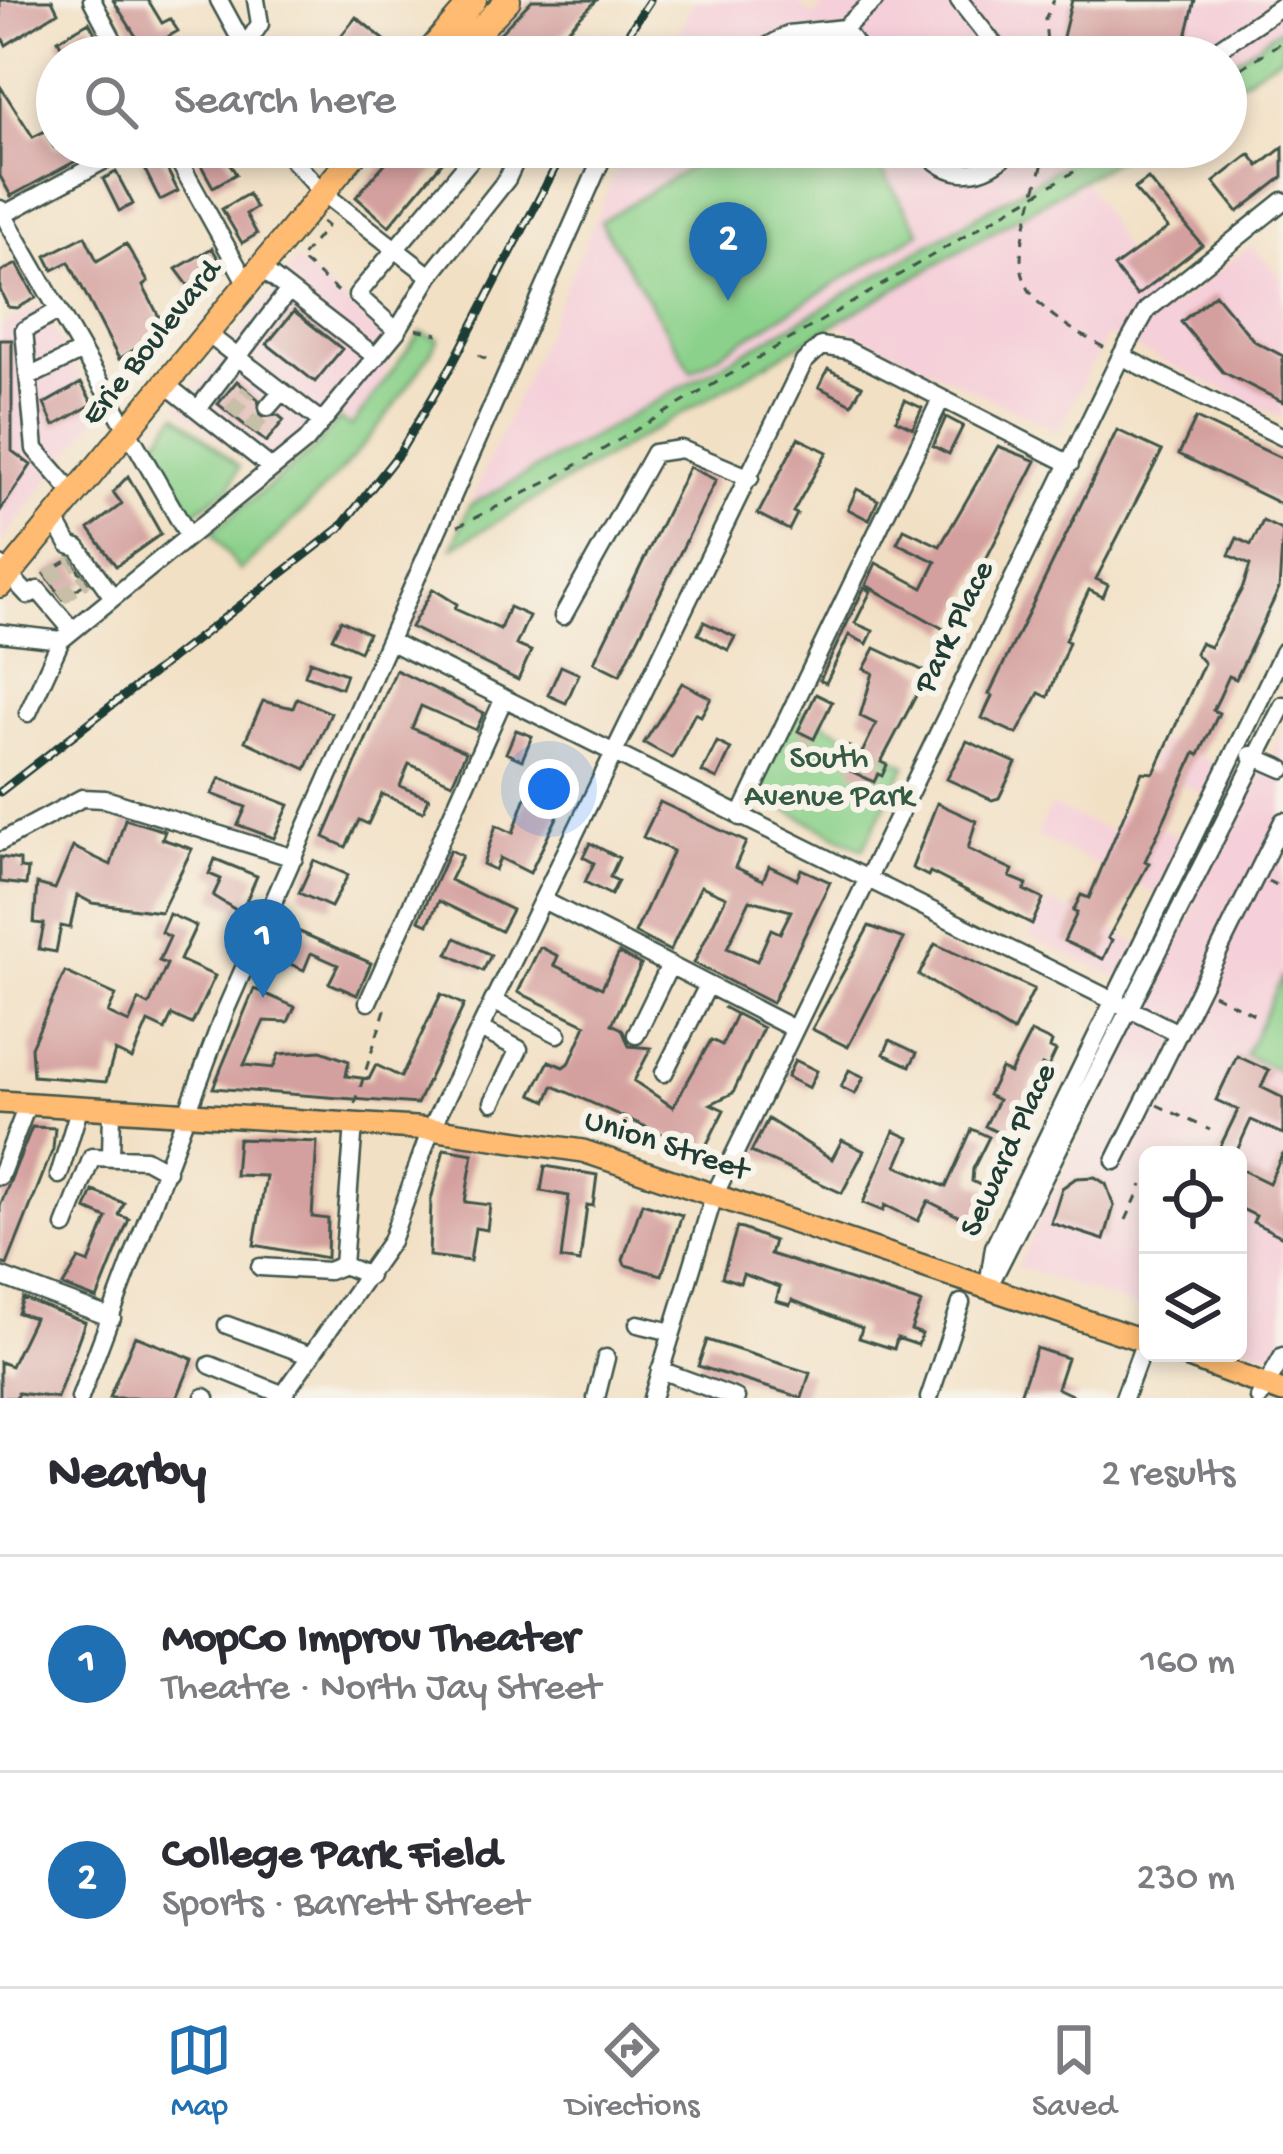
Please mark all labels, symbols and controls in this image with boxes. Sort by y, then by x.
search box [36,36,1247,168]
icon: search [78,69,144,135]
text: Search here [174,76,396,129]
pin: 2 [689,202,767,301]
street label: Erie Boulevard [75,252,233,434]
street label: Park Place [907,555,1005,701]
park label: South Avenue Park [744,741,917,817]
your location [519,759,579,819]
pin: 1 [224,899,302,998]
street label: Seward Place [953,1057,1067,1244]
street label: Union Street [579,1103,755,1192]
map controls [1139,1146,1247,1362]
button: locate [1139,1146,1247,1254]
button: layers [1139,1254,1247,1362]
text: Nearby [48,1446,206,1506]
text: 2 results [1101,1453,1235,1499]
text: MopCo Improv Theater [162,1614,579,1667]
text: 1 [79,1641,95,1687]
text: 160 m [1140,1641,1235,1687]
text: Theatre · North Jay Street [162,1667,601,1713]
text: College Park Field [162,1830,501,1883]
text: 2 [77,1857,97,1903]
text: 230 m [1137,1857,1235,1903]
text: Sports · Barrett Street [162,1883,529,1929]
tab: Map [166,2017,232,2127]
tab: Directions [565,2017,699,2127]
tab: Saved [1032,2017,1117,2127]

